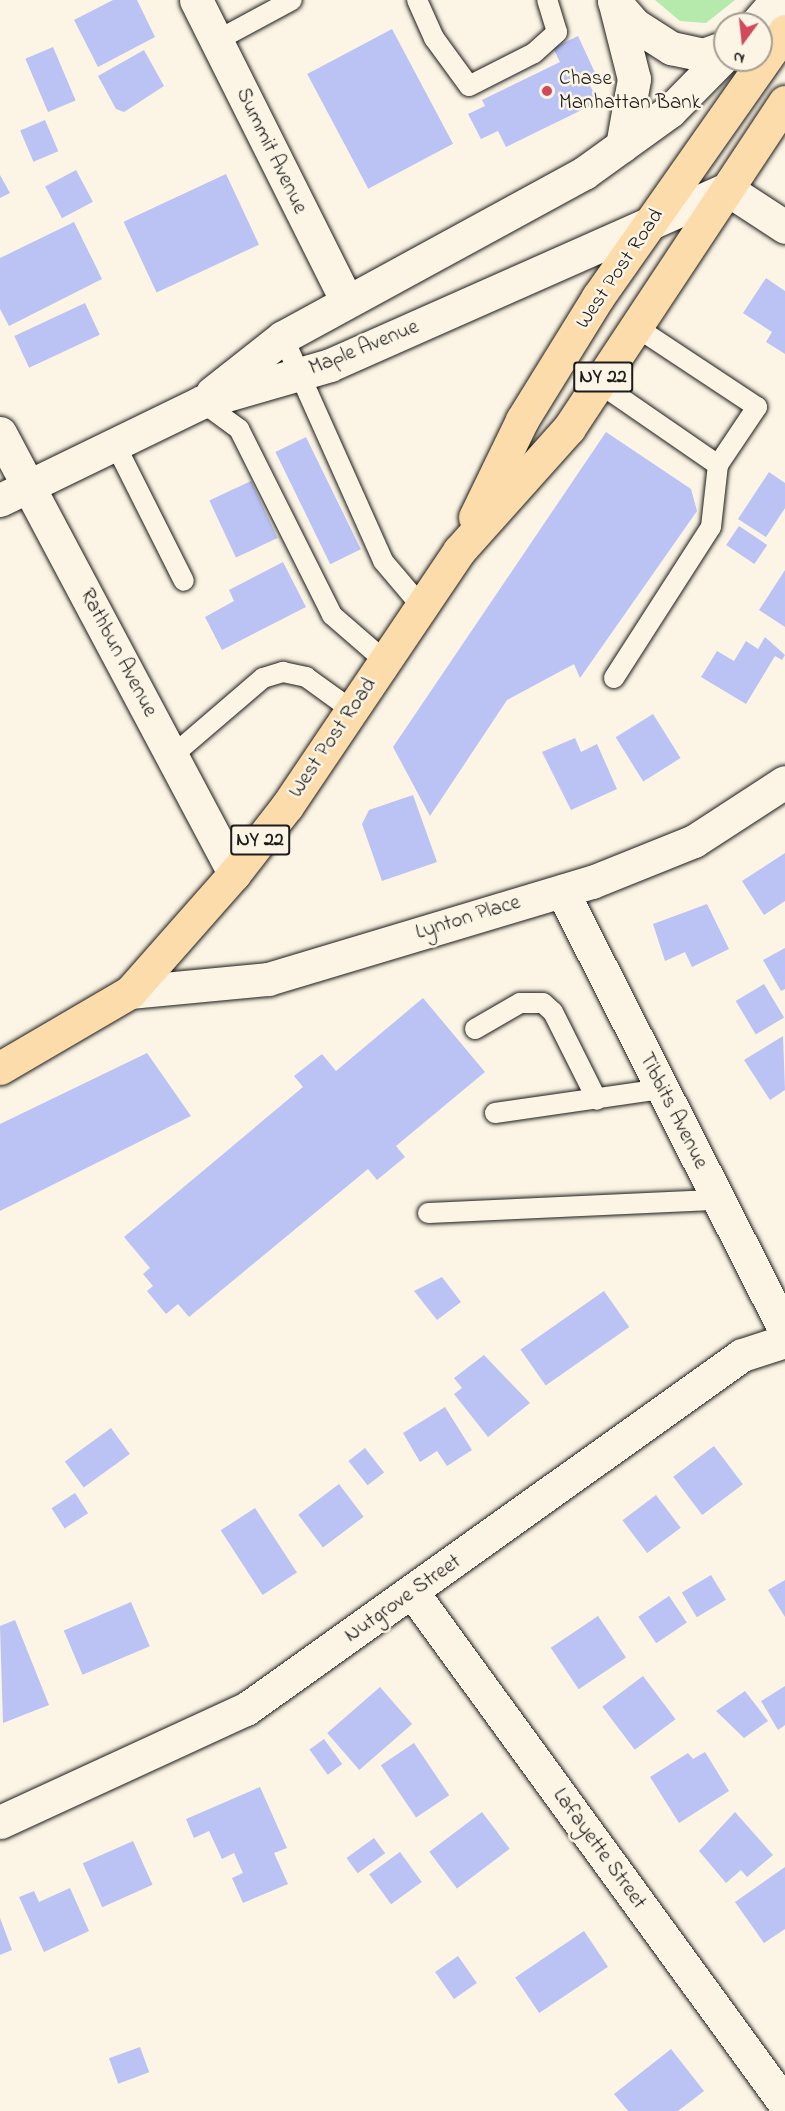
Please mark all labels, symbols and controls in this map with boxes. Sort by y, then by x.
north arrow [713,12,773,72]
text: N [731,44,747,70]
place label: Chase Manhattan Bank [559,66,701,116]
street label: Summit Avenue [230,84,312,218]
marker: Chase Manhattan Bank [540,84,554,98]
street label: West Post Road [571,204,669,334]
street label: Maple Avenue [306,315,422,381]
road number: NY 22 [573,360,633,394]
street label: Rathbun Avenue [74,585,162,721]
street label: West Post Road [284,673,382,803]
road number: NY 22 [230,823,290,857]
street label: Lynton Place [413,890,523,946]
street label: Tibbits Avenue [633,1049,713,1173]
street label: Nutgrove Street [340,1550,466,1648]
street label: Lafayette Street [547,1784,651,1914]

